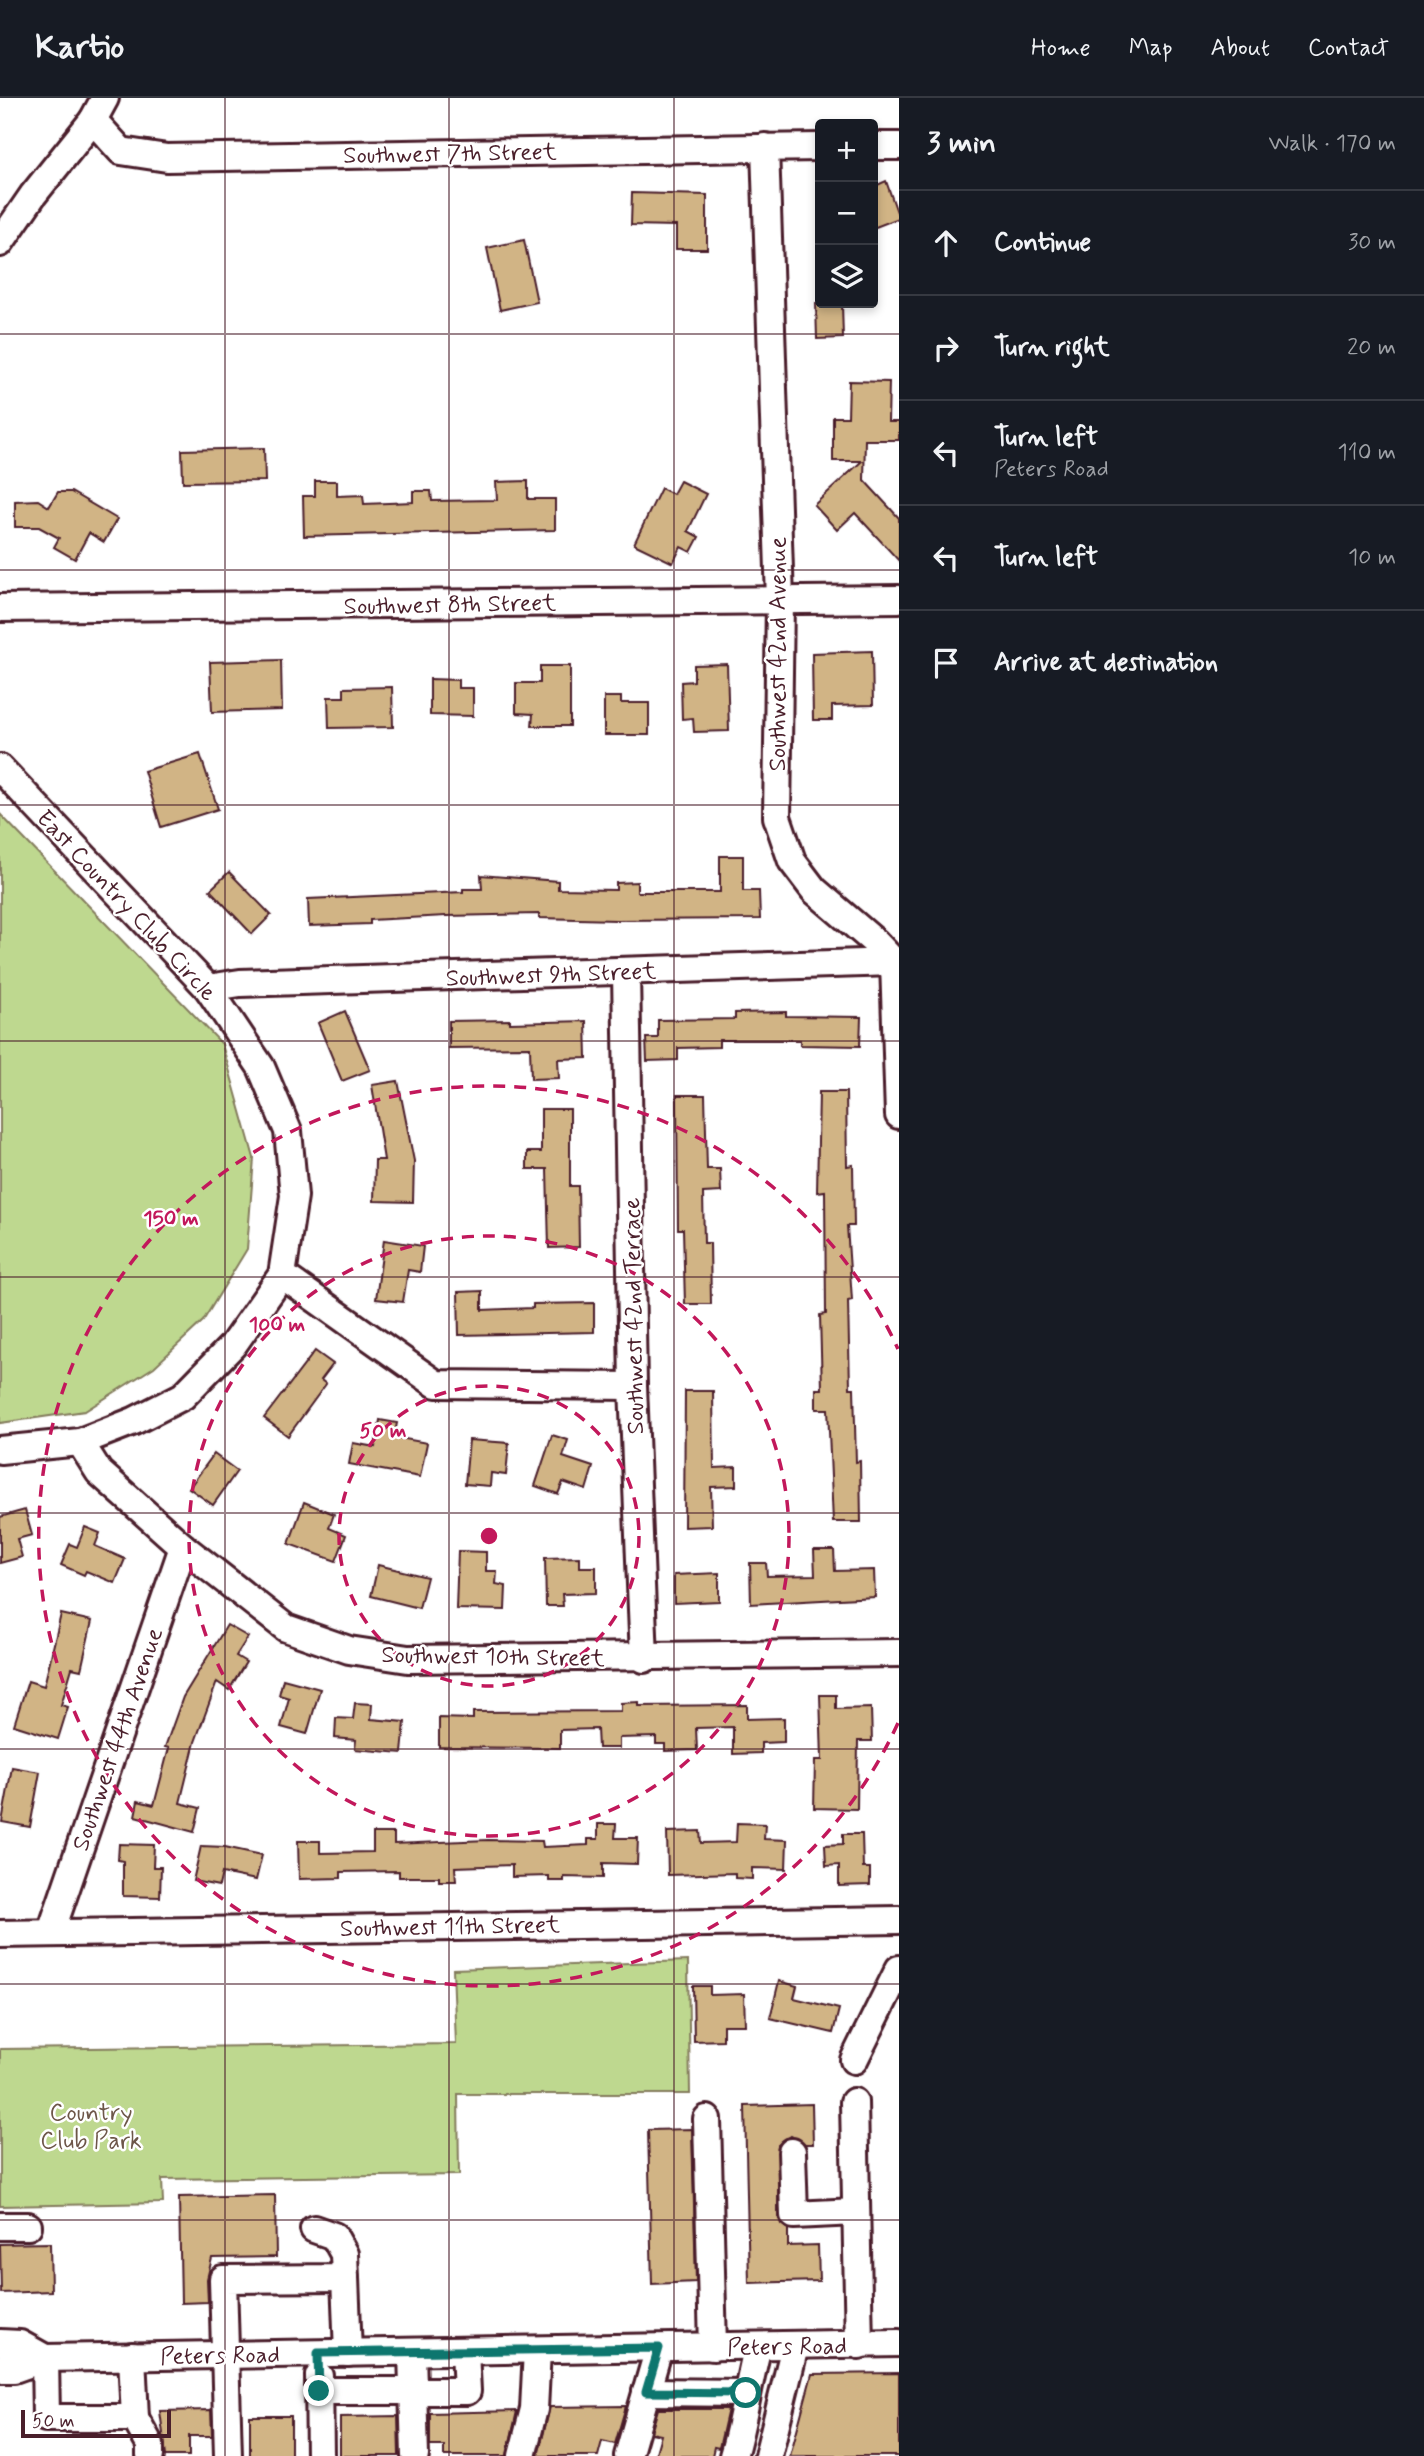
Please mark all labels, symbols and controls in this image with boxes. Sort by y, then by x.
text: Kartio [35,26,124,70]
text: Home [1031,33,1091,64]
text: Map [1129,33,1173,64]
text: About [1211,33,1270,64]
text: Contact [1308,33,1389,64]
map controls [815,119,878,308]
button: + [815,119,878,182]
text: 3 min [927,124,996,163]
text: Walk · 170 m [1268,129,1396,159]
street label: Southwest 7th Street [343,137,557,172]
button: − [815,182,878,245]
icon: ahead [927,224,965,262]
text: Continue [994,226,1091,260]
text: 30 m [1348,228,1396,258]
button: layers [815,245,878,308]
icon: right [927,329,965,367]
text: Turn right [994,331,1110,365]
text: 20 m [1347,333,1396,363]
text: Turn left [994,421,1098,455]
icon: left [927,434,965,472]
text: 110 m [1337,438,1396,468]
text: Peters Road [994,455,1109,485]
street label: Southwest 42nd Avenue [763,537,794,771]
icon: left [927,539,965,577]
text: Turn left [994,541,1098,575]
text: 10 m [1348,543,1396,573]
street label: Southwest 8th Street [343,588,557,623]
icon: arrive [927,644,965,682]
text: Arrive at destination [994,646,1218,680]
street label: East Country Club Circle [29,804,223,1008]
street label: Southwest 9th Street [445,956,657,995]
street label: Southwest 42nd Terrace [617,1197,652,1435]
text: 150 m [143,1205,199,1233]
text: 100 m [249,1311,305,1339]
text: 50 m [360,1417,407,1445]
centre of rings [477,1524,501,1548]
street label: Southwest 44th Avenue [66,1624,171,1855]
street label: Southwest 10th Street [381,1640,605,1675]
street label: Southwest 11th Street [340,1910,560,1945]
park label: Country Club Park [40,2098,142,2157]
street label: Peters Road [727,2331,847,2364]
street label: Peters Road [160,2340,280,2373]
route end [303,2375,334,2406]
route start [730,2377,761,2408]
scale bar [21,2407,172,2439]
text: 50 m [32,2409,75,2434]

